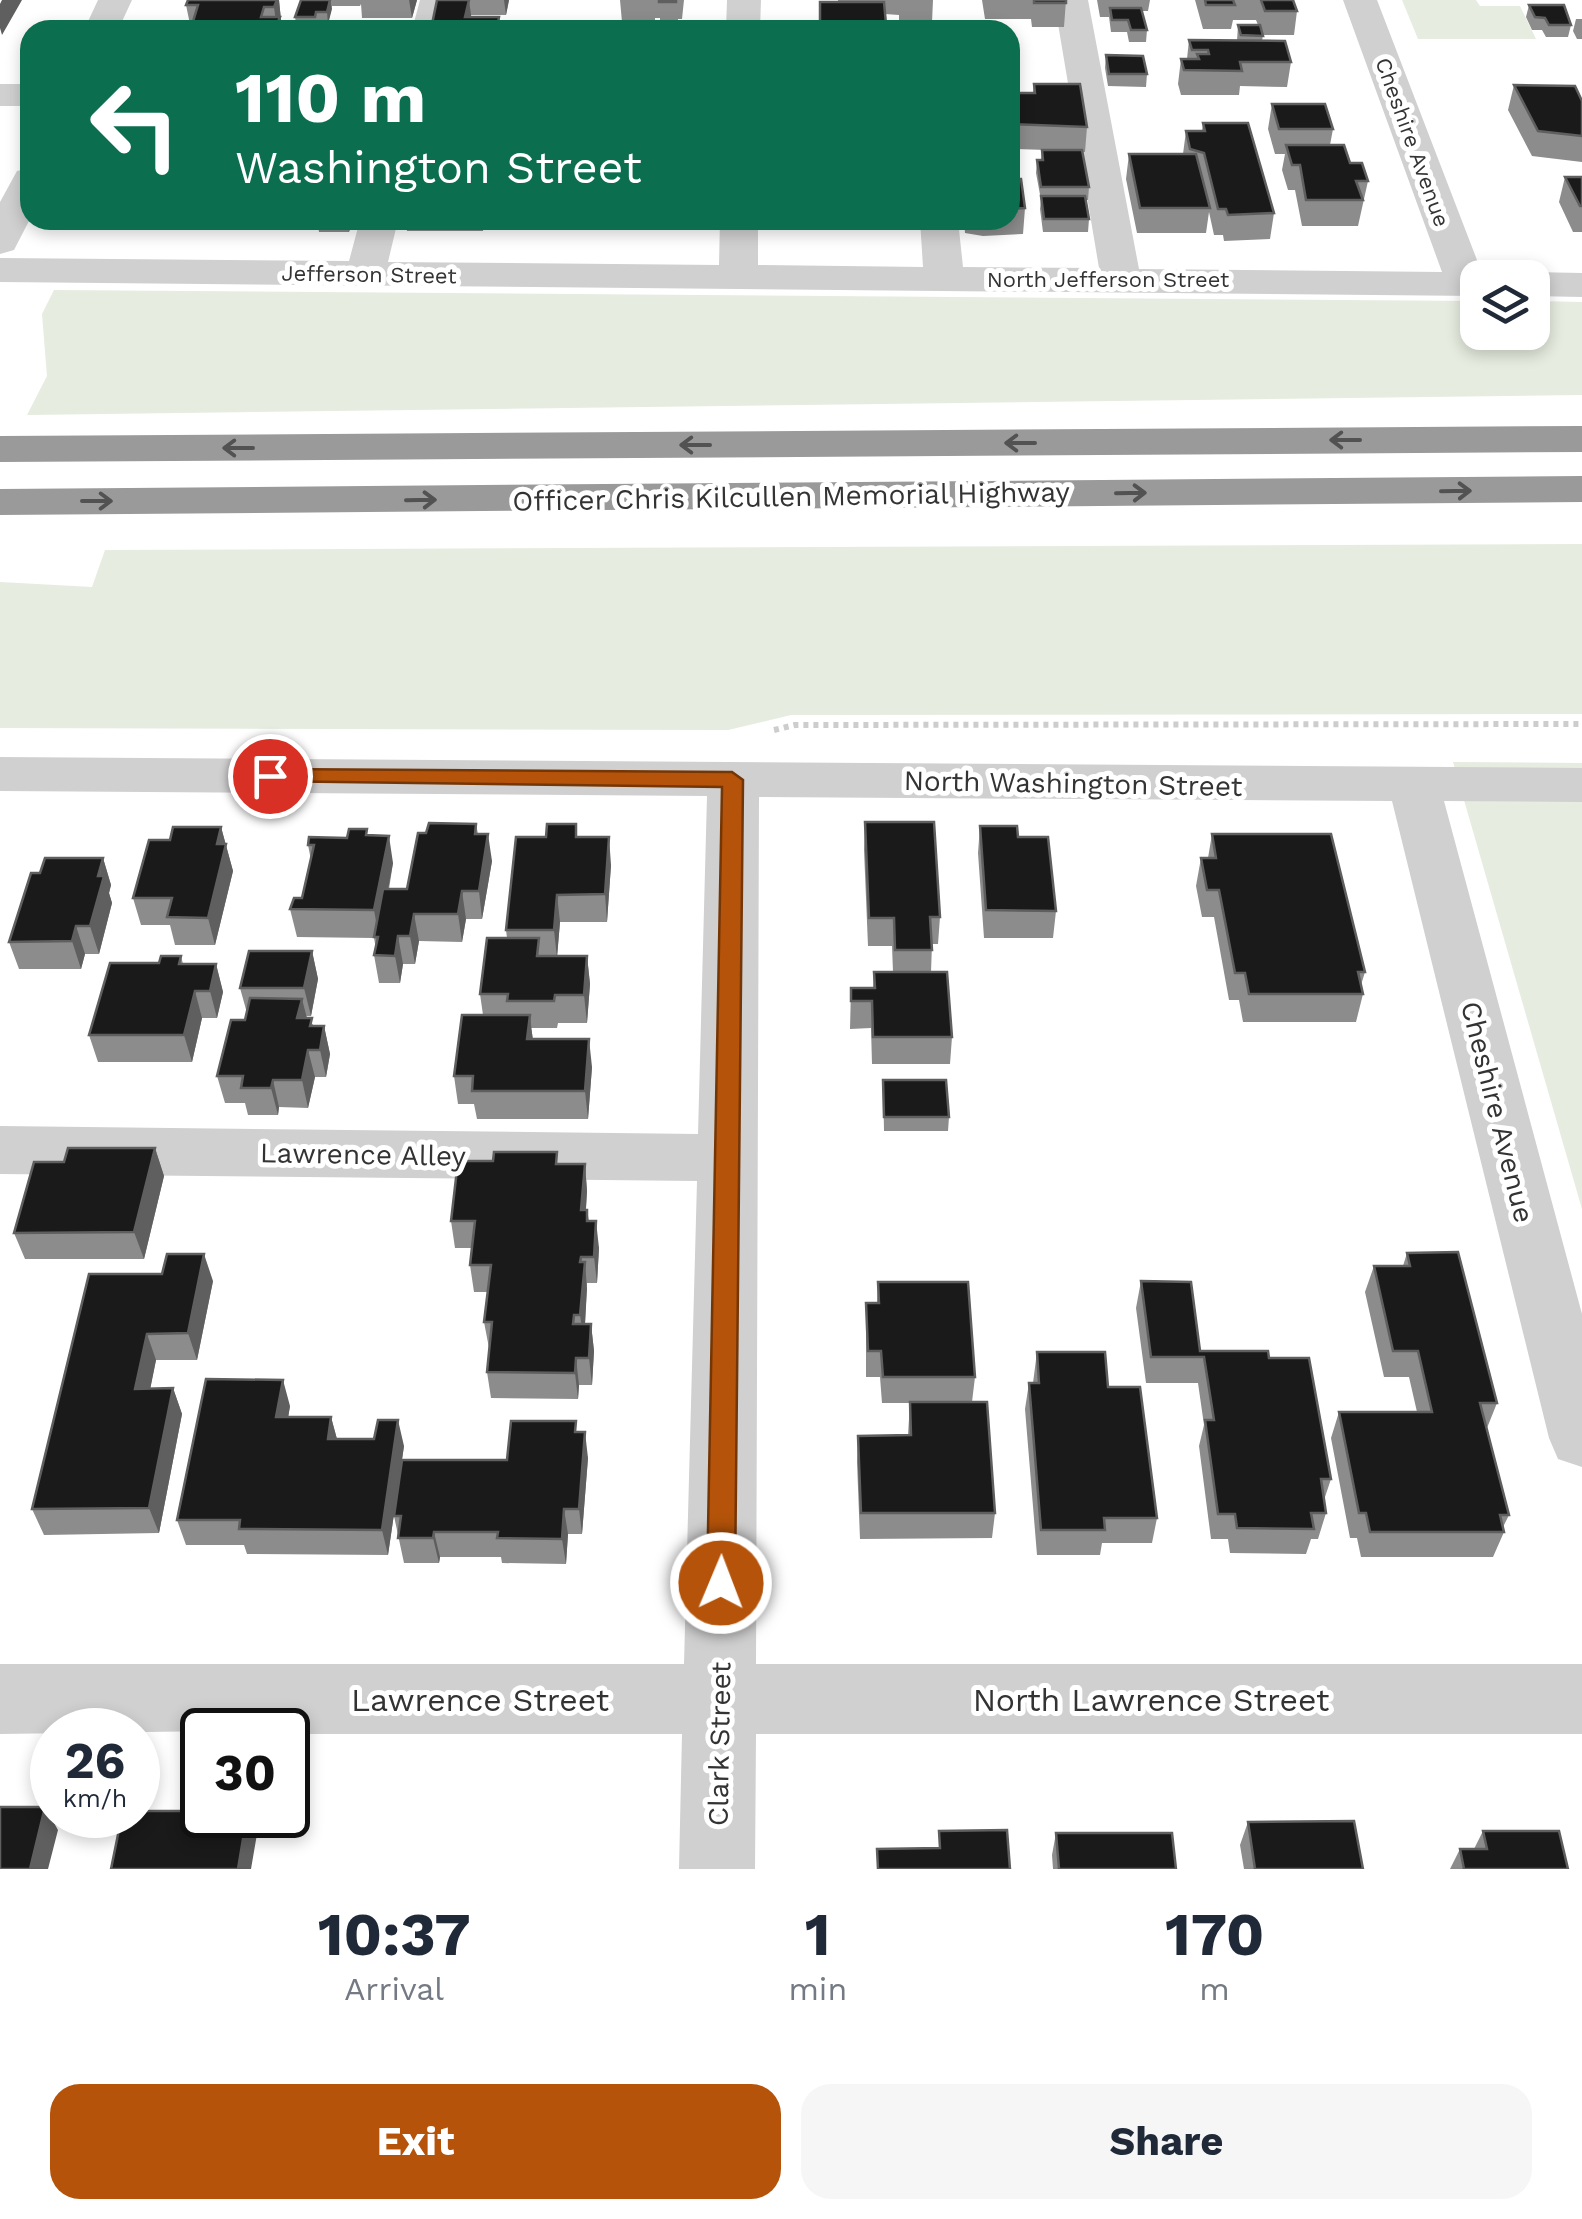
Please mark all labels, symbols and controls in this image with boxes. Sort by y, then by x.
street label: Cheshire Avenue [1370,54,1455,230]
text: 110 m [235,57,426,139]
icon: left [70,60,200,190]
text: Washington Street [235,141,642,194]
street label: Jefferson Street [281,260,457,289]
map controls [1460,260,1550,350]
button: layers [1460,260,1550,350]
street label: North Jefferson Street [987,267,1229,292]
one-way arrow [1329,431,1361,450]
one-way arrow [1004,434,1036,452]
one-way arrow [679,436,712,454]
one-way arrow [223,438,256,458]
street label: Officer Chris Kilcullen Memorial Highway [512,475,1071,518]
one-way arrow [1440,481,1472,500]
one-way arrow [1115,484,1147,503]
one-way arrow [405,490,437,509]
one-way arrow [80,492,113,510]
pin [228,734,313,819]
icon: arrive [243,749,298,804]
street label: North Washington Street [903,764,1243,803]
street label: Cheshire Avenue [1454,998,1541,1226]
street label: Lawrence Alley [260,1136,467,1173]
position arrow [669,1531,773,1635]
street label: Clark Street [702,1661,737,1826]
street label: Lawrence Street [351,1681,609,1719]
street label: North Lawrence Street [973,1681,1329,1719]
speed limit sign: 30 [180,1708,310,1838]
text: 26 [65,1731,125,1790]
text: km/h [63,1784,127,1813]
text: 10:37 [318,1899,471,1970]
text: 1 [805,1899,831,1970]
text: 170 [1165,1899,1264,1970]
text: Arrival [344,1970,444,2008]
text: min [788,1970,847,2008]
text: m [1199,1970,1230,2008]
button: Exit [50,2084,781,2199]
button: Share [801,2084,1532,2199]

